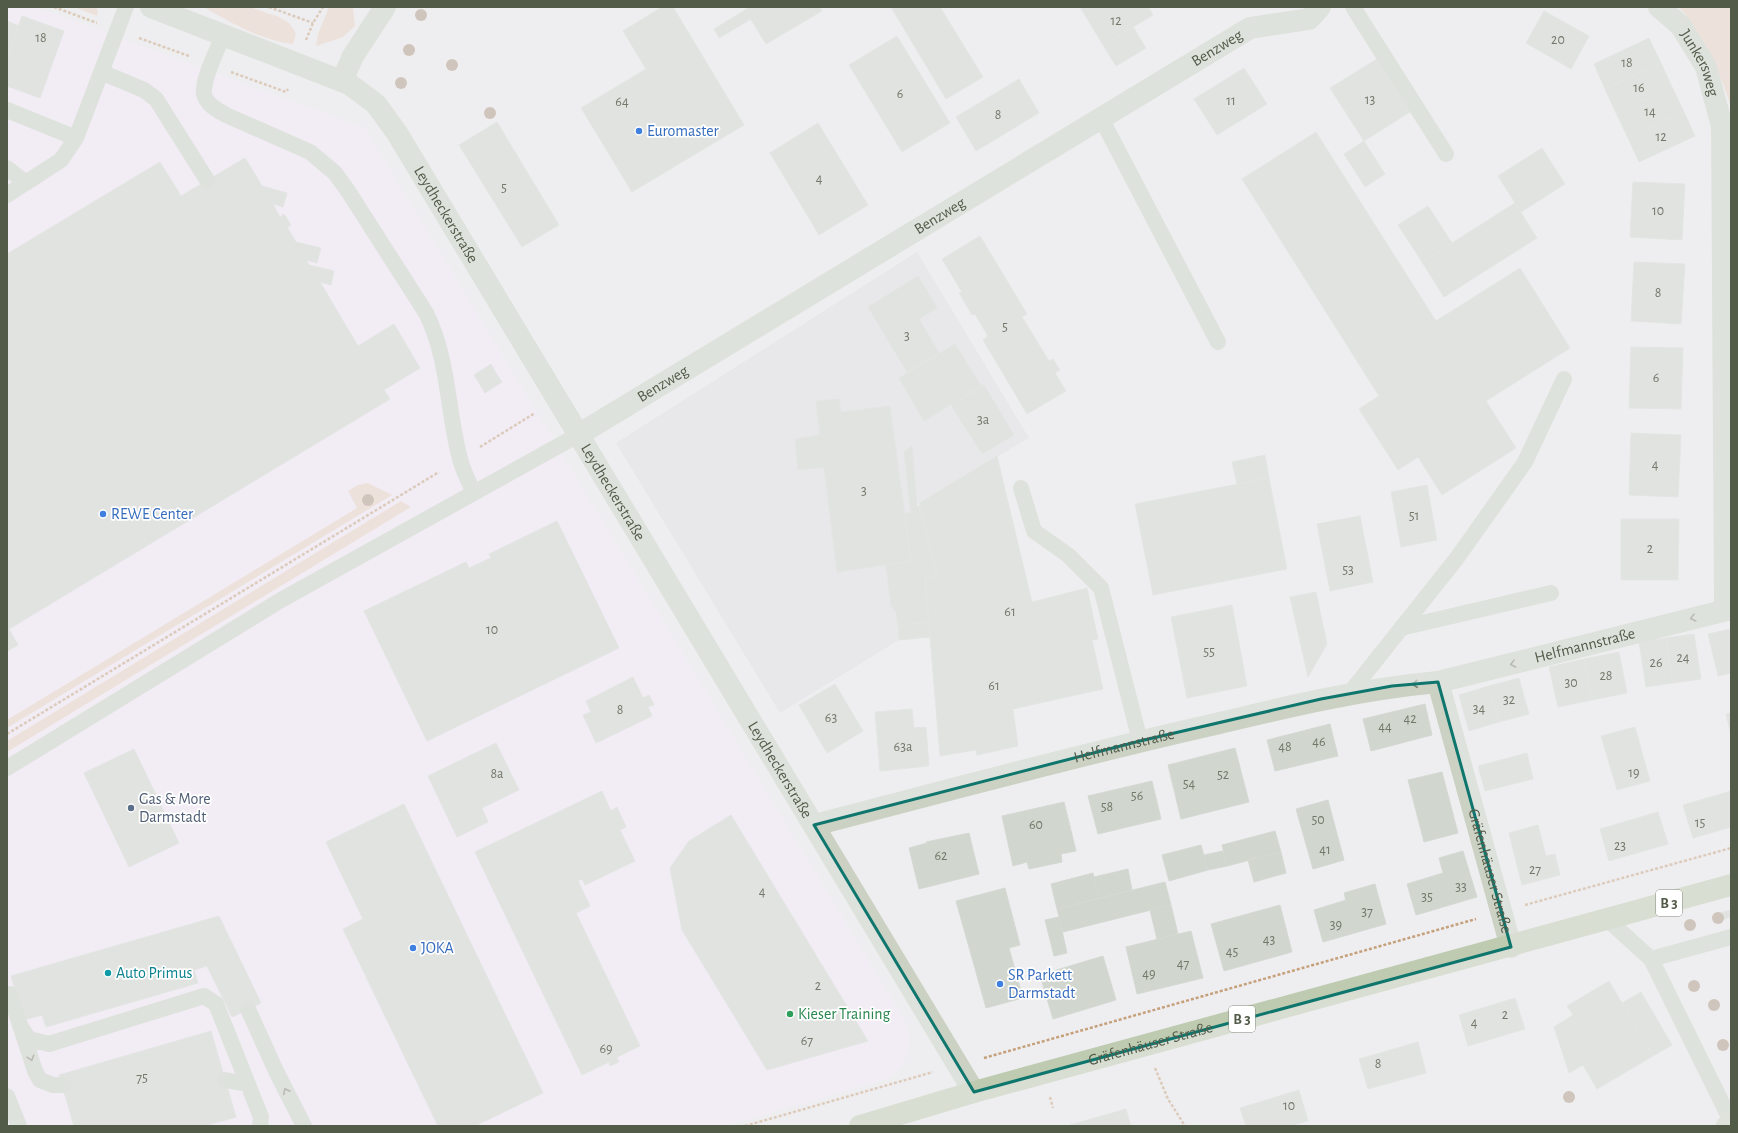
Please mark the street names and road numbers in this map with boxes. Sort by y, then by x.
street label: Benzweg [1189,26,1245,69]
street label: Junkersweg [1677,27,1722,98]
street label: Leydheckerstraße [411,163,481,266]
street label: Benzweg [912,194,968,237]
street label: Benzweg [634,362,691,405]
street label: Leydheckerstraße [578,441,648,543]
street label: Helfmannstraße [1533,625,1637,666]
street label: Leydheckerstraße [745,719,815,821]
street label: Helfmannstraße [1072,726,1176,766]
street label: Gräfenhäuser Straße [1465,807,1515,935]
road number: B 3 [1656,890,1682,916]
road number: B 3 [1229,1006,1255,1032]
street label: Gräfenhäuser Straße [1087,1019,1214,1068]

